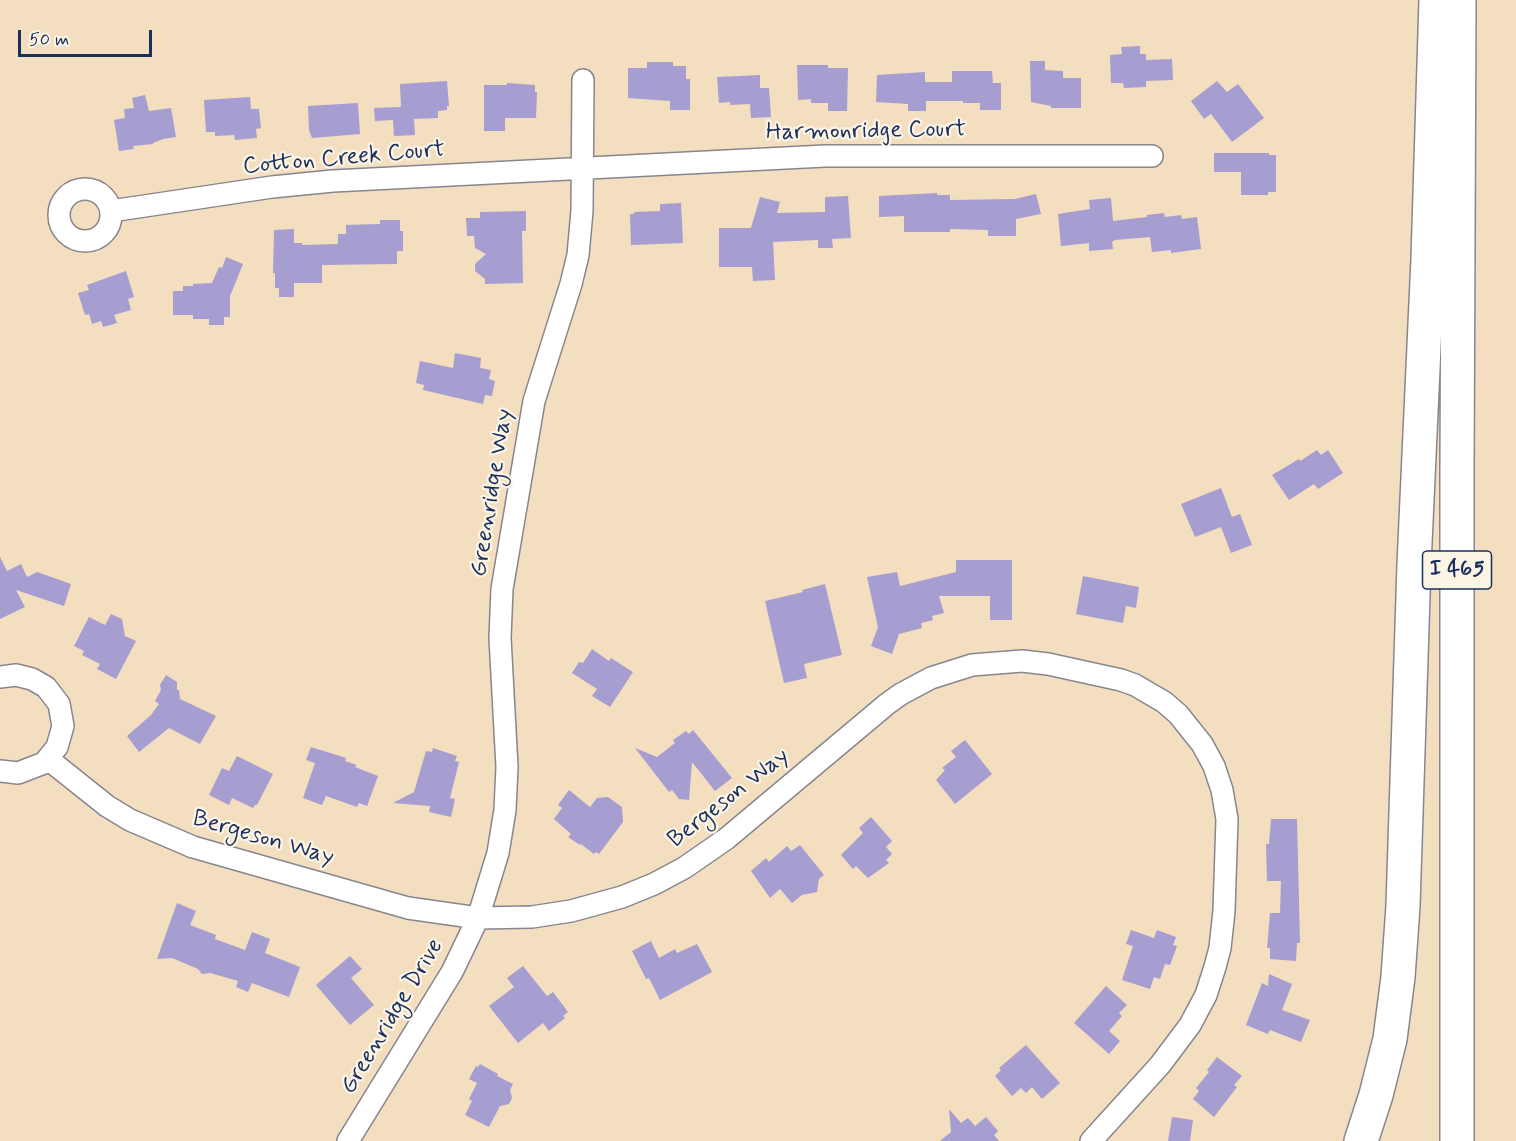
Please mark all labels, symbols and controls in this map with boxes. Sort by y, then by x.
scale bar [21,18,154,56]
text: 50 m [29,28,69,52]
street label: Harmonridge Court [766,116,966,148]
street label: Cotton Creek Court [242,136,446,182]
street label: Greenridge Way [466,407,520,579]
road number: I 465 [1422,551,1492,589]
street label: Bergeson Way [663,743,795,855]
street label: Bergeson Way [189,805,337,873]
street label: Greenridge Drive [335,934,451,1100]

